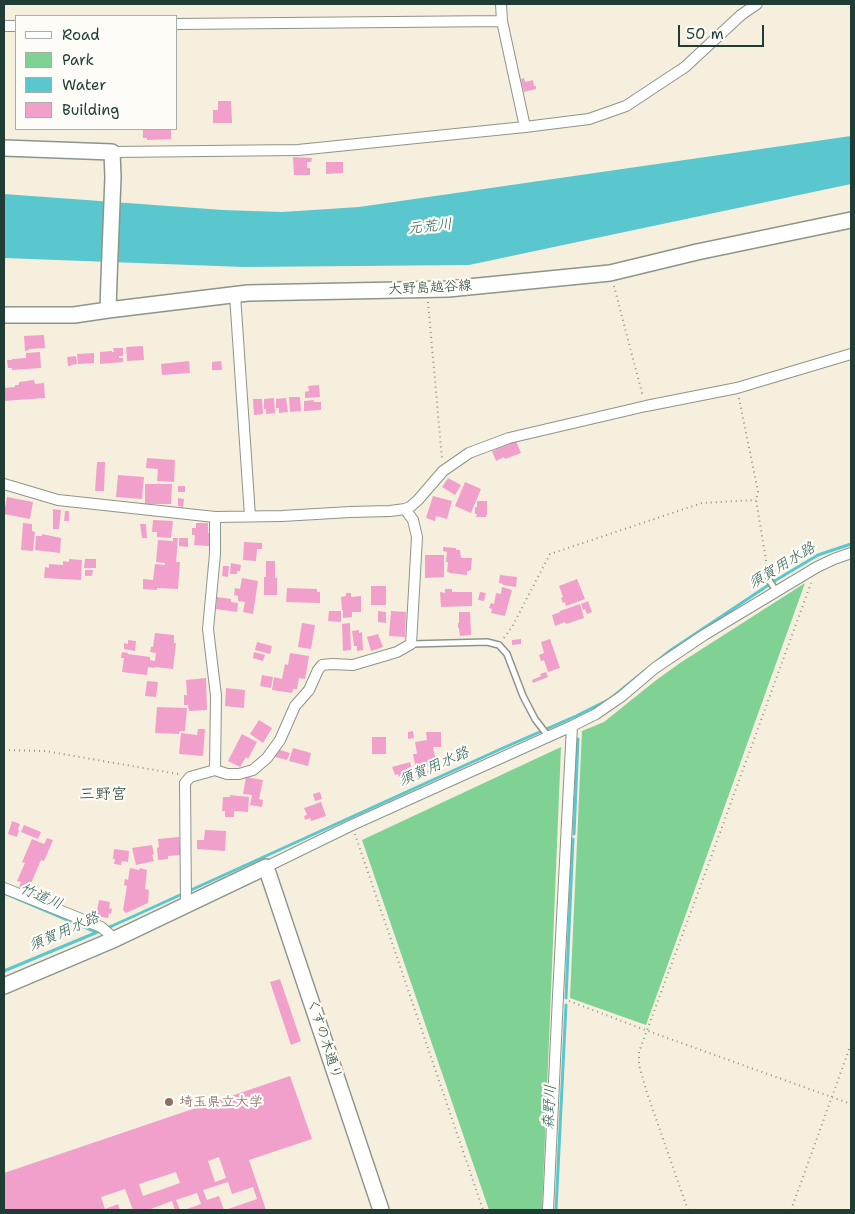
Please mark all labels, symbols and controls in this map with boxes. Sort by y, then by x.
legend [15,15,178,130]
scale bar [680,15,766,47]
text: 50 m [686,24,724,44]
text: Road [62,25,100,45]
text: Park [62,50,94,70]
text: Water [62,75,106,95]
text: Building [62,100,119,120]
water label: 元荒川 [407,216,453,238]
street label: 大野島越谷線 [388,277,472,299]
water label: 須賀用水路 [745,539,819,593]
water label: 須賀用水路 [396,744,472,790]
district label: 三野宮 [79,785,127,805]
water label: 竹道川 [17,880,65,914]
water label: 須賀用水路 [26,909,102,955]
street label: くすの木通り [303,996,345,1082]
water label: 森野川 [540,1084,560,1130]
place label: 埼玉県立大学 [179,1094,263,1110]
marker: 埼玉県立大学 [163,1096,175,1108]

